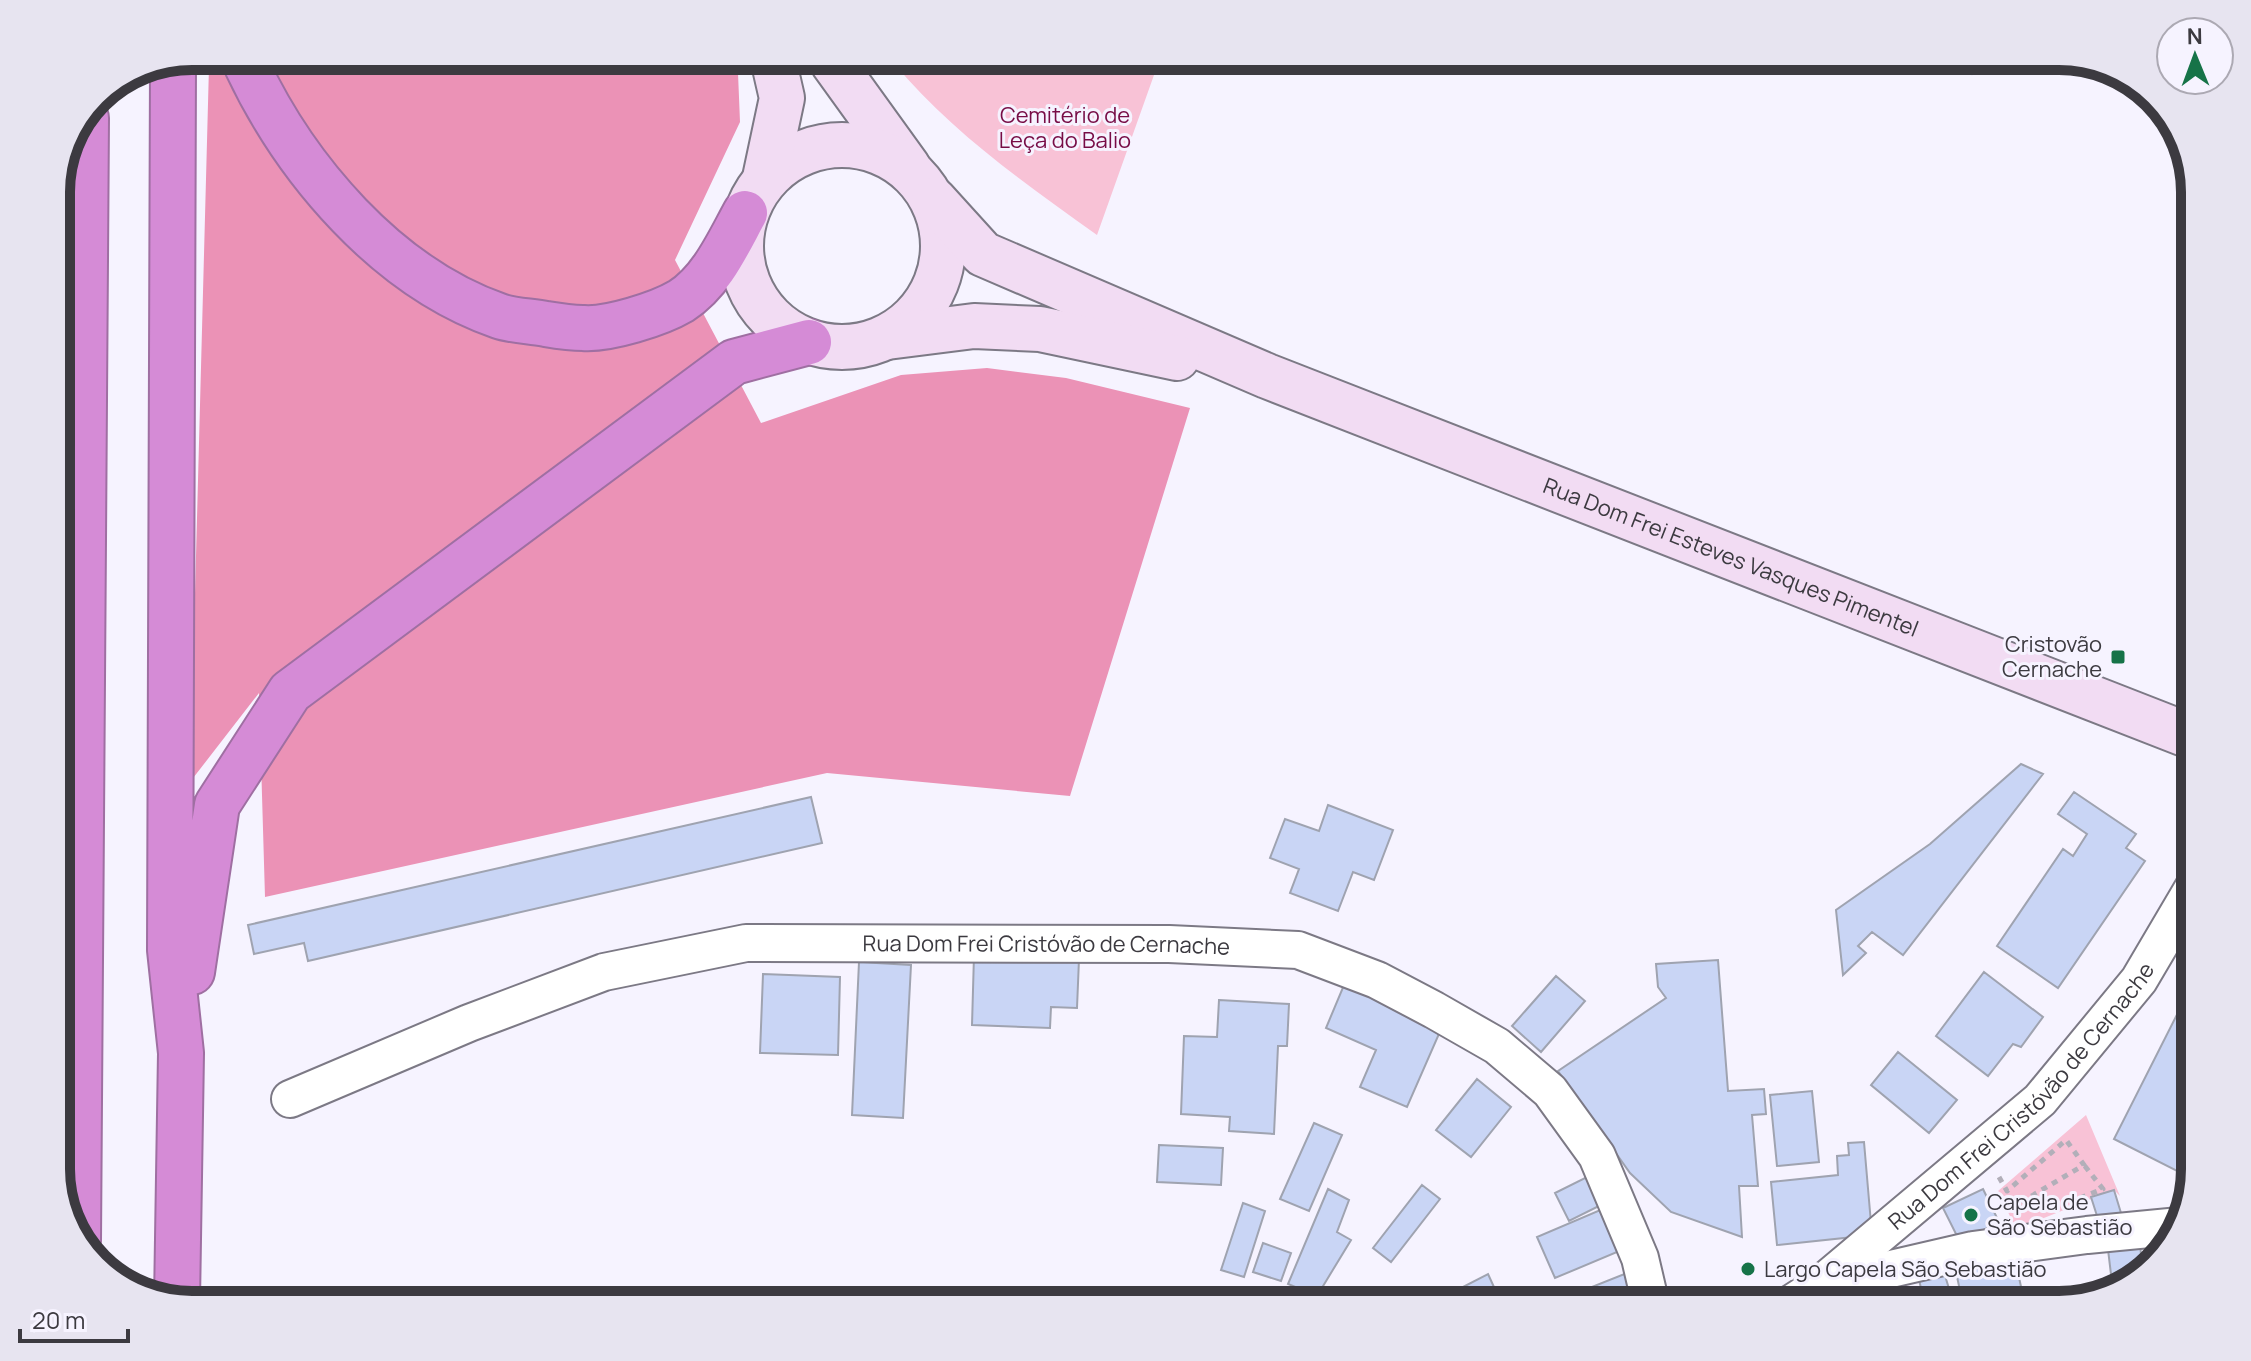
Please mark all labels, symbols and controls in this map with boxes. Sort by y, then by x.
north arrow [2155,16,2235,96]
text: N [2186,21,2203,51]
park label: Cemitério de Leça do Balio [999,100,1131,155]
street label: Rua Dom Frei Esteves Vasques Pimentel [1539,470,1923,644]
place label: Cristovão Cernache [2002,629,2102,684]
marker: Cristovão Cernache [2109,648,2127,666]
street label: Rua Dom Frei Cristóvão de Cernache [863,928,1231,962]
street label: Rua Dom Frei Cristóvão de Cernache [1882,957,2161,1236]
place label: Capela de São Sebastião [1987,1187,2133,1242]
marker: Capela de São Sebastião [1962,1206,1980,1224]
place label: Largo Capela São Sebastião [1764,1254,2047,1284]
marker: Largo Capela São Sebastião [1739,1260,1757,1278]
scale bar [20,1293,128,1343]
text: 20 m [32,1303,85,1336]

